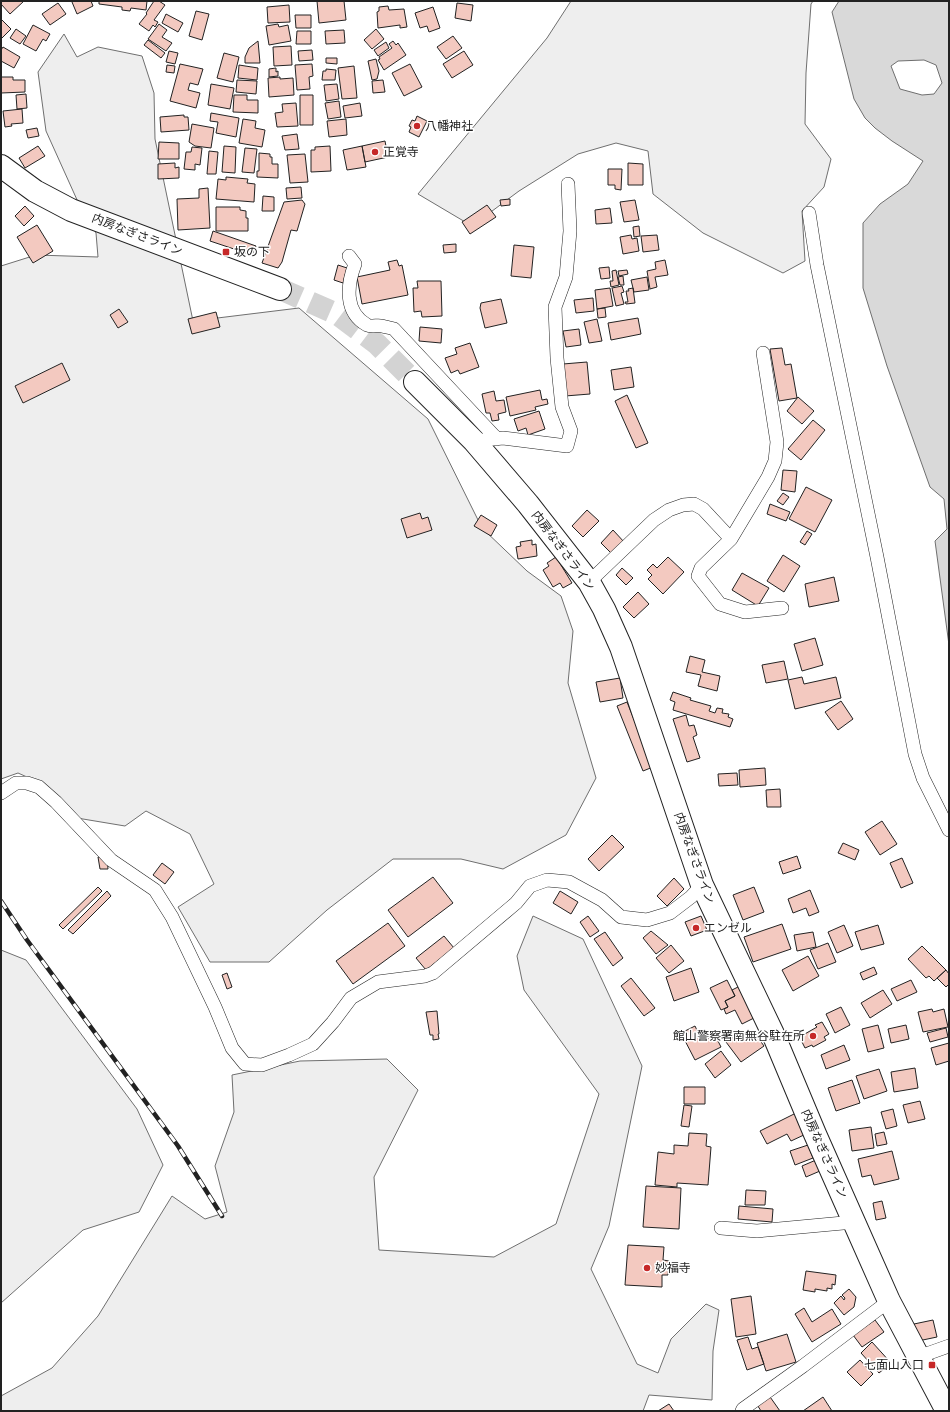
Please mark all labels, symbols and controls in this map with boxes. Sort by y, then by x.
place label: 八幡神社 [425,119,473,134]
marker: 八幡神社 [412,121,422,131]
place label: 正覚寺 [383,145,419,160]
marker: 正覚寺 [370,147,380,157]
street label: 内房なぎさライン [89,211,185,259]
place label: 坂の下 [234,245,270,260]
marker: 坂の下 [221,247,231,257]
street label: 内房なぎさライン [528,508,598,594]
street label: 内房なぎさライン [671,810,717,906]
place label: エンゼル [704,921,752,936]
marker: エンゼル [691,923,701,933]
place label: 館山警察署南無谷駐在所 [673,1029,805,1044]
marker: 館山警察署南無谷駐在所 [808,1031,818,1041]
street label: 内房なぎさライン [798,1107,850,1201]
place label: 妙福寺 [655,1261,691,1276]
marker: 妙福寺 [642,1263,652,1273]
place label: 七面山入口 [864,1358,924,1373]
marker: 七面山入口 [927,1360,937,1370]

